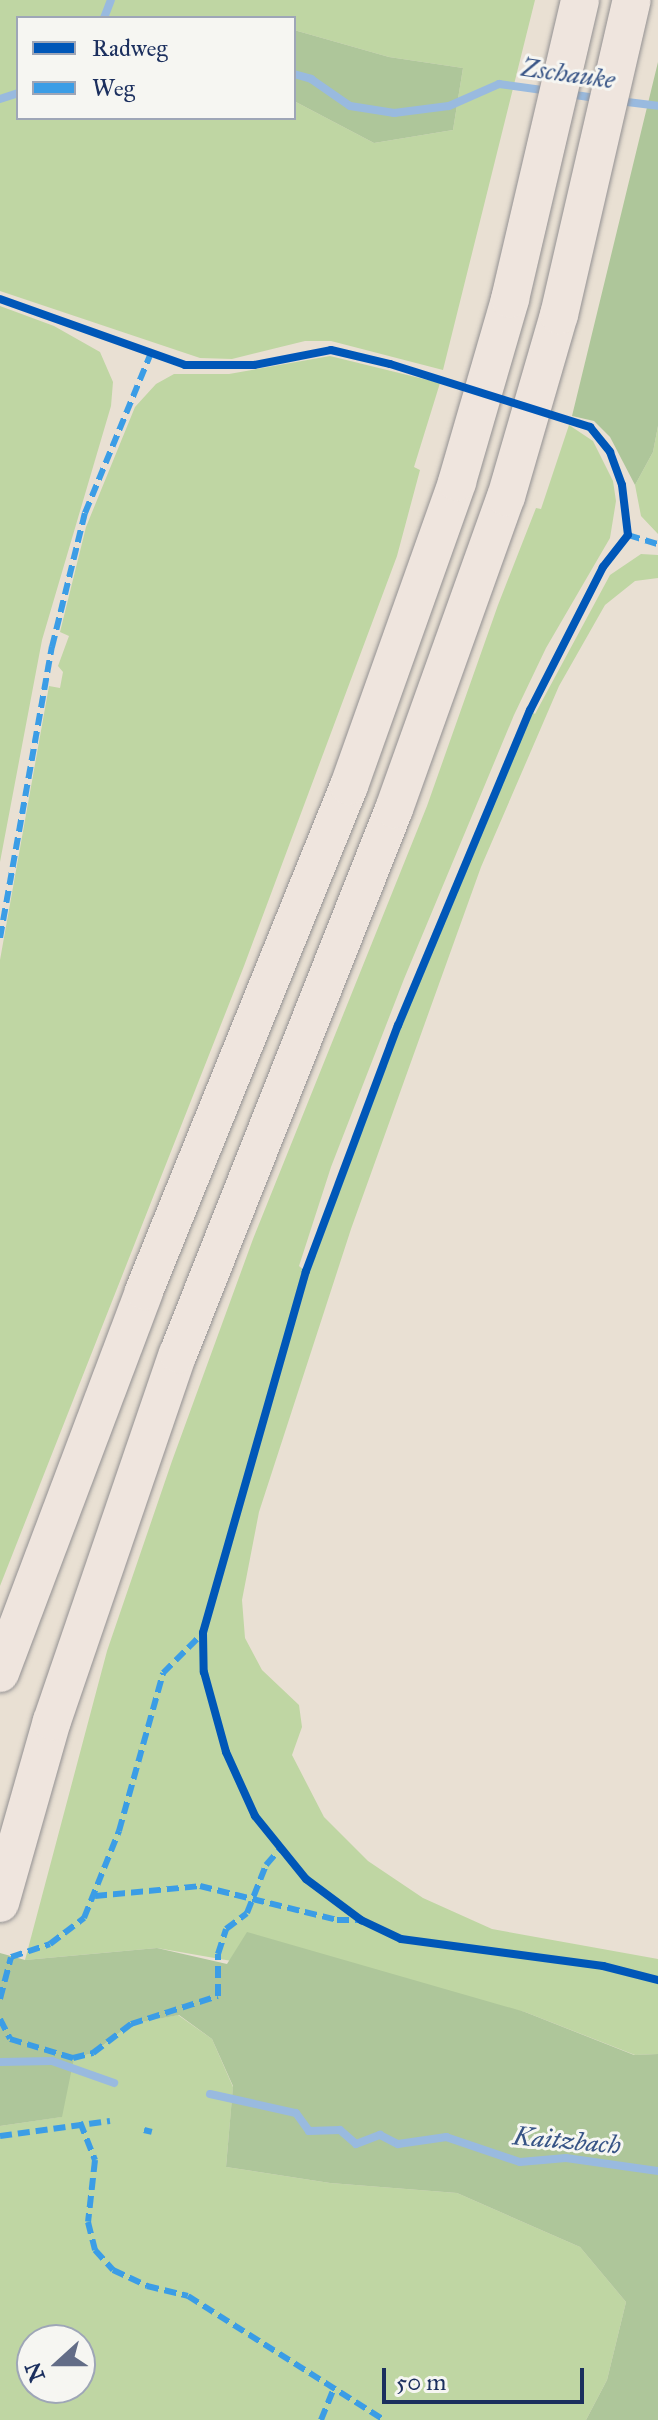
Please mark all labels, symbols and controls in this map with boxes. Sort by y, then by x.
legend [16,16,296,120]
text: Radweg [92,33,168,63]
water label: Zschauke [519,52,617,96]
text: Weg [92,73,135,103]
water label: Kaitzbach [512,2121,622,2161]
north arrow [16,2324,96,2404]
scale bar [386,2352,588,2402]
text: N [19,2359,51,2386]
text: 50 m [396,2367,446,2397]

